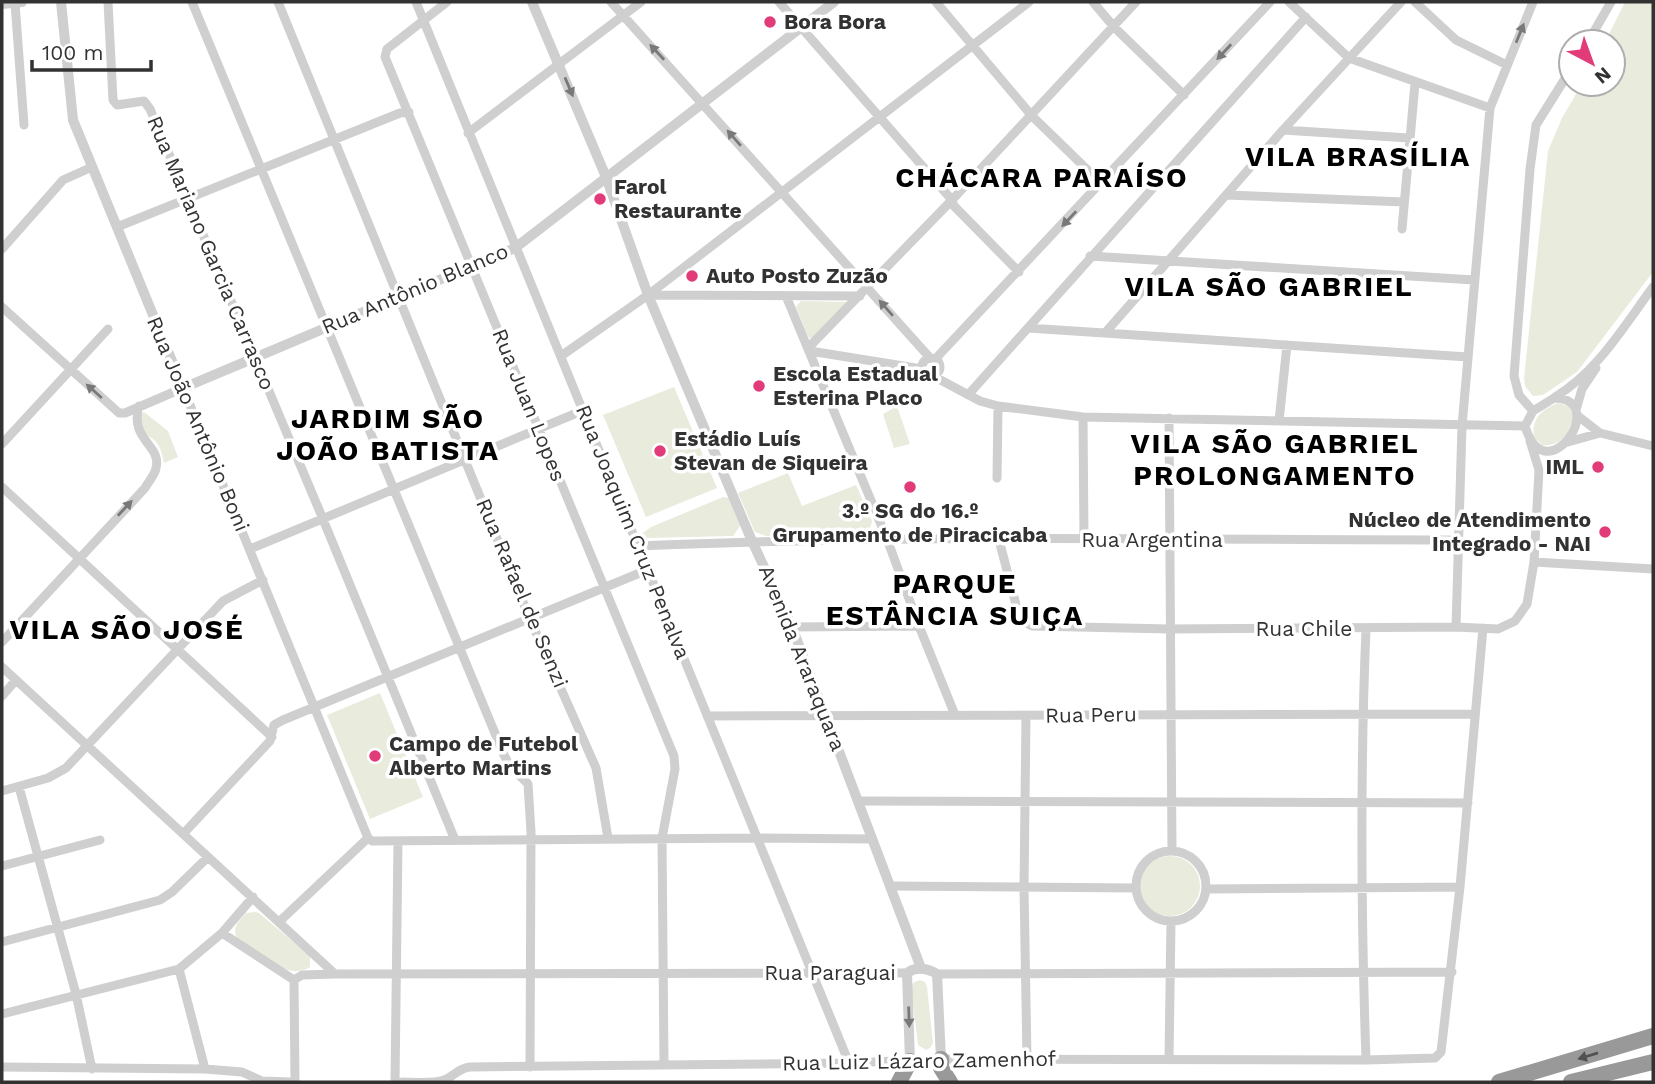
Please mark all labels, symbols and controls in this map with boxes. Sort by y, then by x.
place label: Bora Bora [784,9,887,34]
marker: Bora Bora [762,14,778,30]
one-way arrow [1515,22,1526,43]
scale bar [32,28,150,72]
north arrow [1557,28,1627,98]
text: 100 m [42,40,104,65]
one-way arrow [649,43,665,61]
one-way arrow [1216,43,1232,60]
text: N [1590,62,1616,89]
one-way arrow [563,77,574,98]
street label: Rua Mariano Garcia Carrasco [142,112,281,394]
one-way arrow [727,129,742,146]
district label: VILA BRASÍLIA [1245,140,1471,173]
district label: CHÁCARA PARAÍSO [895,161,1189,194]
place label: Farol Restaurante [614,174,742,223]
marker: Farol Restaurante [592,191,608,207]
one-way arrow [1061,210,1077,228]
street label: Rua Antônio Blanco [318,238,512,339]
place label: Auto Posto Zuzão [706,263,888,288]
marker: Auto Posto Zuzão [684,268,700,284]
district label: VILA SÃO GABRIEL [1124,270,1414,303]
one-way arrow [878,299,894,316]
street label: Rua João Antônio Boni [142,312,255,535]
street label: Rua Juan Lopes [487,325,572,485]
place label: Escola Estadual Esterina Placo [773,361,938,410]
marker: Escola Estadual Esterina Placo [751,378,767,394]
one-way arrow [86,384,103,400]
street label: Rua Joaquim Cruz Penalva [571,401,696,663]
district label: JARDIM SÃO JOÃO BATISTA [276,402,500,467]
place label: Estádio Luís Stevan de Siqueira [674,426,869,475]
district label: VILA SÃO GABRIEL PROLONGAMENTO [1130,427,1420,492]
marker: Estádio Luís Stevan de Siqueira [652,443,668,459]
place label: IML [1546,454,1584,479]
marker: IML [1590,459,1606,475]
marker: 3.º SG do 16.º Grupamento de Piracicaba [902,479,918,495]
street label: Rua Rafael de Senzi [471,494,574,691]
place label: 3.º SG do 16.º Grupamento de Piracicaba [773,498,1048,547]
one-way arrow [117,500,133,517]
place label: Núcleo de Atendimento Integrado - NAI [1348,507,1591,556]
marker: Núcleo de Atendimento Integrado - NAI [1597,524,1613,540]
street label: Rua Argentina [1081,527,1223,552]
street label: Avenida Araraquara [754,561,851,754]
district label: PARQUE ESTÂNCIA SUIÇA [826,567,1084,632]
district label: VILA SÃO JOSÉ [9,613,245,646]
street label: Rua Chile [1256,616,1352,641]
street label: Rua Peru [1045,701,1137,728]
place label: Campo de Futebol Alberto Martins [389,731,578,780]
marker: Campo de Futebol Alberto Martins [367,748,383,764]
street label: Rua Paraguai [764,960,896,985]
one-way arrow [903,1006,914,1028]
street label: Rua Luiz Lázaro Zamenhof [782,1046,1056,1075]
one-way arrow [1577,1051,1598,1061]

